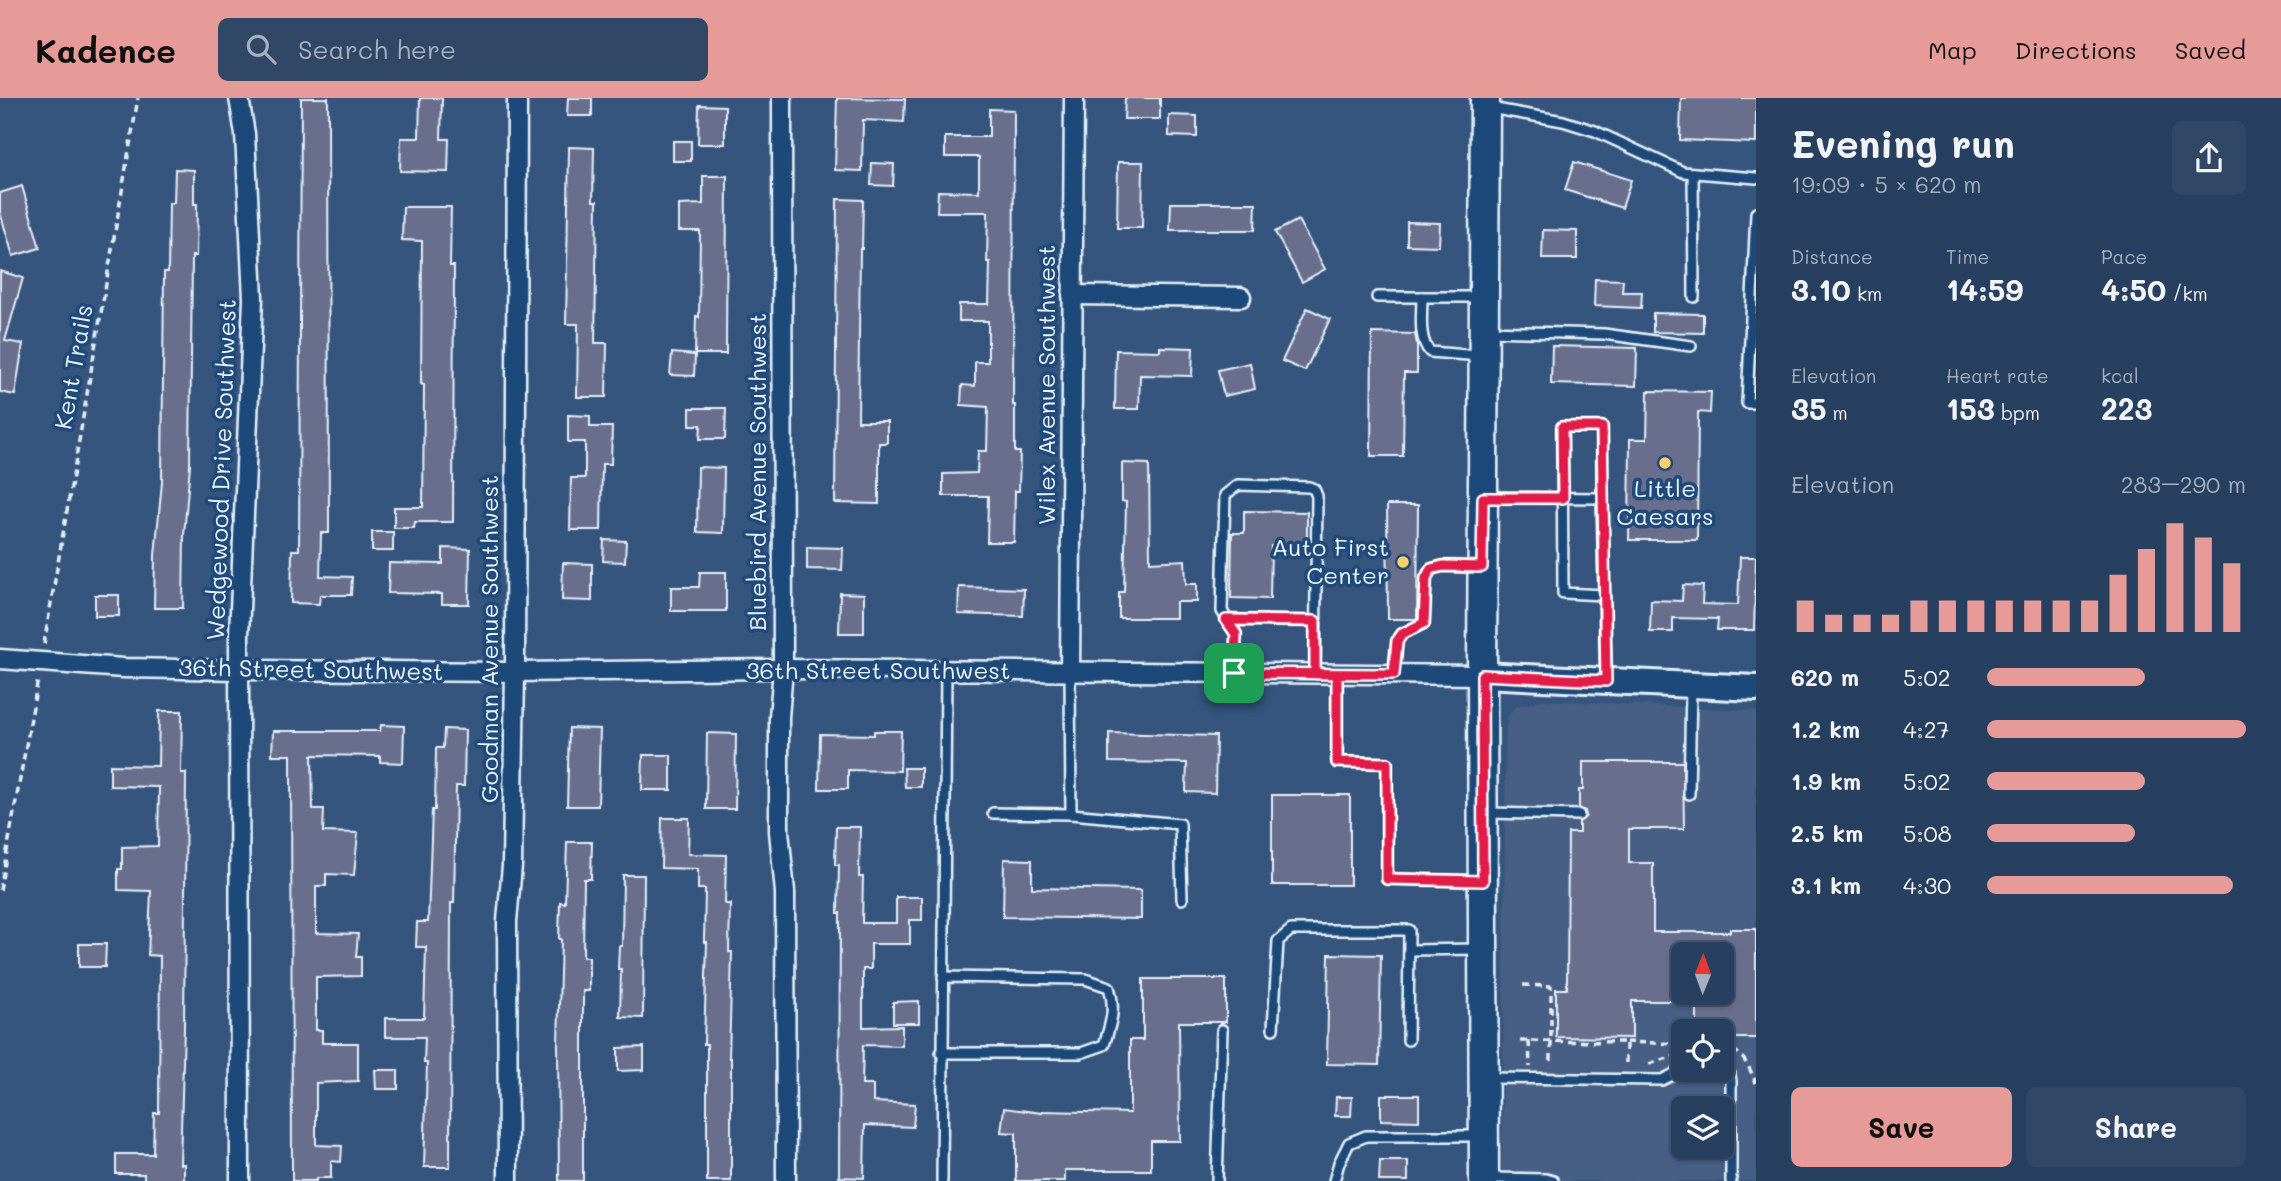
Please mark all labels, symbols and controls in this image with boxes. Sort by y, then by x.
search box [218,18,708,81]
text: Kadence [35,28,176,71]
icon: search [242,30,280,68]
text: Search here [298,32,456,66]
text: Map [1928,34,1977,65]
text: Directions [2015,34,2137,65]
text: Saved [2175,34,2246,65]
text: Evening run [1791,118,2015,168]
button: share [2172,121,2246,195]
text: 19:09 · 5 × 620 m [1791,169,1982,199]
text: Distance [1791,244,1873,269]
text: Time [1946,244,1989,269]
text: Pace [2101,244,2147,269]
street label: Wilex Avenue Southwest [1030,245,1061,525]
text: 3.10 [1791,269,1851,309]
text: 14:59 [1946,269,2023,309]
text: 4:50 [2101,269,2166,309]
text: km [1851,281,1882,306]
text: /km [2166,281,2208,306]
street label: Wedgewood Drive Southwest [199,299,242,641]
street label: Kent Trails [46,302,99,432]
street label: Bluebird Avenue Southwest [741,313,772,631]
text: Elevation [1791,363,1876,388]
text: Heart rate [1946,363,2049,388]
text: kcal [2101,363,2139,388]
text: 35 [1791,388,1827,428]
text: 153 [1946,388,1995,428]
text: 223 [2101,388,2153,428]
text: m [1827,400,1848,425]
text: bpm [1995,400,2040,425]
marker: Little Caesars [1657,455,1673,471]
text: Elevation [1791,469,1894,499]
text: 283–290 m [2121,469,2246,499]
place label: Little Caesars [1616,472,1714,531]
street label: Goodman Avenue Southwest [473,475,504,803]
place label: Auto First Center [1272,531,1389,590]
marker: Auto First Center [1395,554,1411,570]
pin [1204,643,1264,703]
street label: 36th Street Southwest [178,651,444,686]
street label: 36th Street Southwest [745,654,1011,685]
icon: arrive [1215,654,1253,692]
text: 620 m [1791,662,1859,692]
text: 5:02 [1903,662,1951,692]
text: 1.2 km [1791,714,1860,744]
text: 4:27 [1903,714,1949,744]
text: 1.9 km [1791,766,1861,796]
text: 5:02 [1903,766,1951,796]
text: 2.5 km [1791,818,1863,848]
text: 5:08 [1903,818,1952,848]
text: 3.1 km [1791,870,1861,900]
text: 4:30 [1903,870,1951,900]
north arrow [1671,942,1734,1004]
map controls [1671,942,1734,1159]
button: locate [1671,1019,1734,1082]
button: Save [1791,1087,2012,1167]
button: Share [2026,1087,2246,1167]
button: layers [1671,1096,1734,1159]

